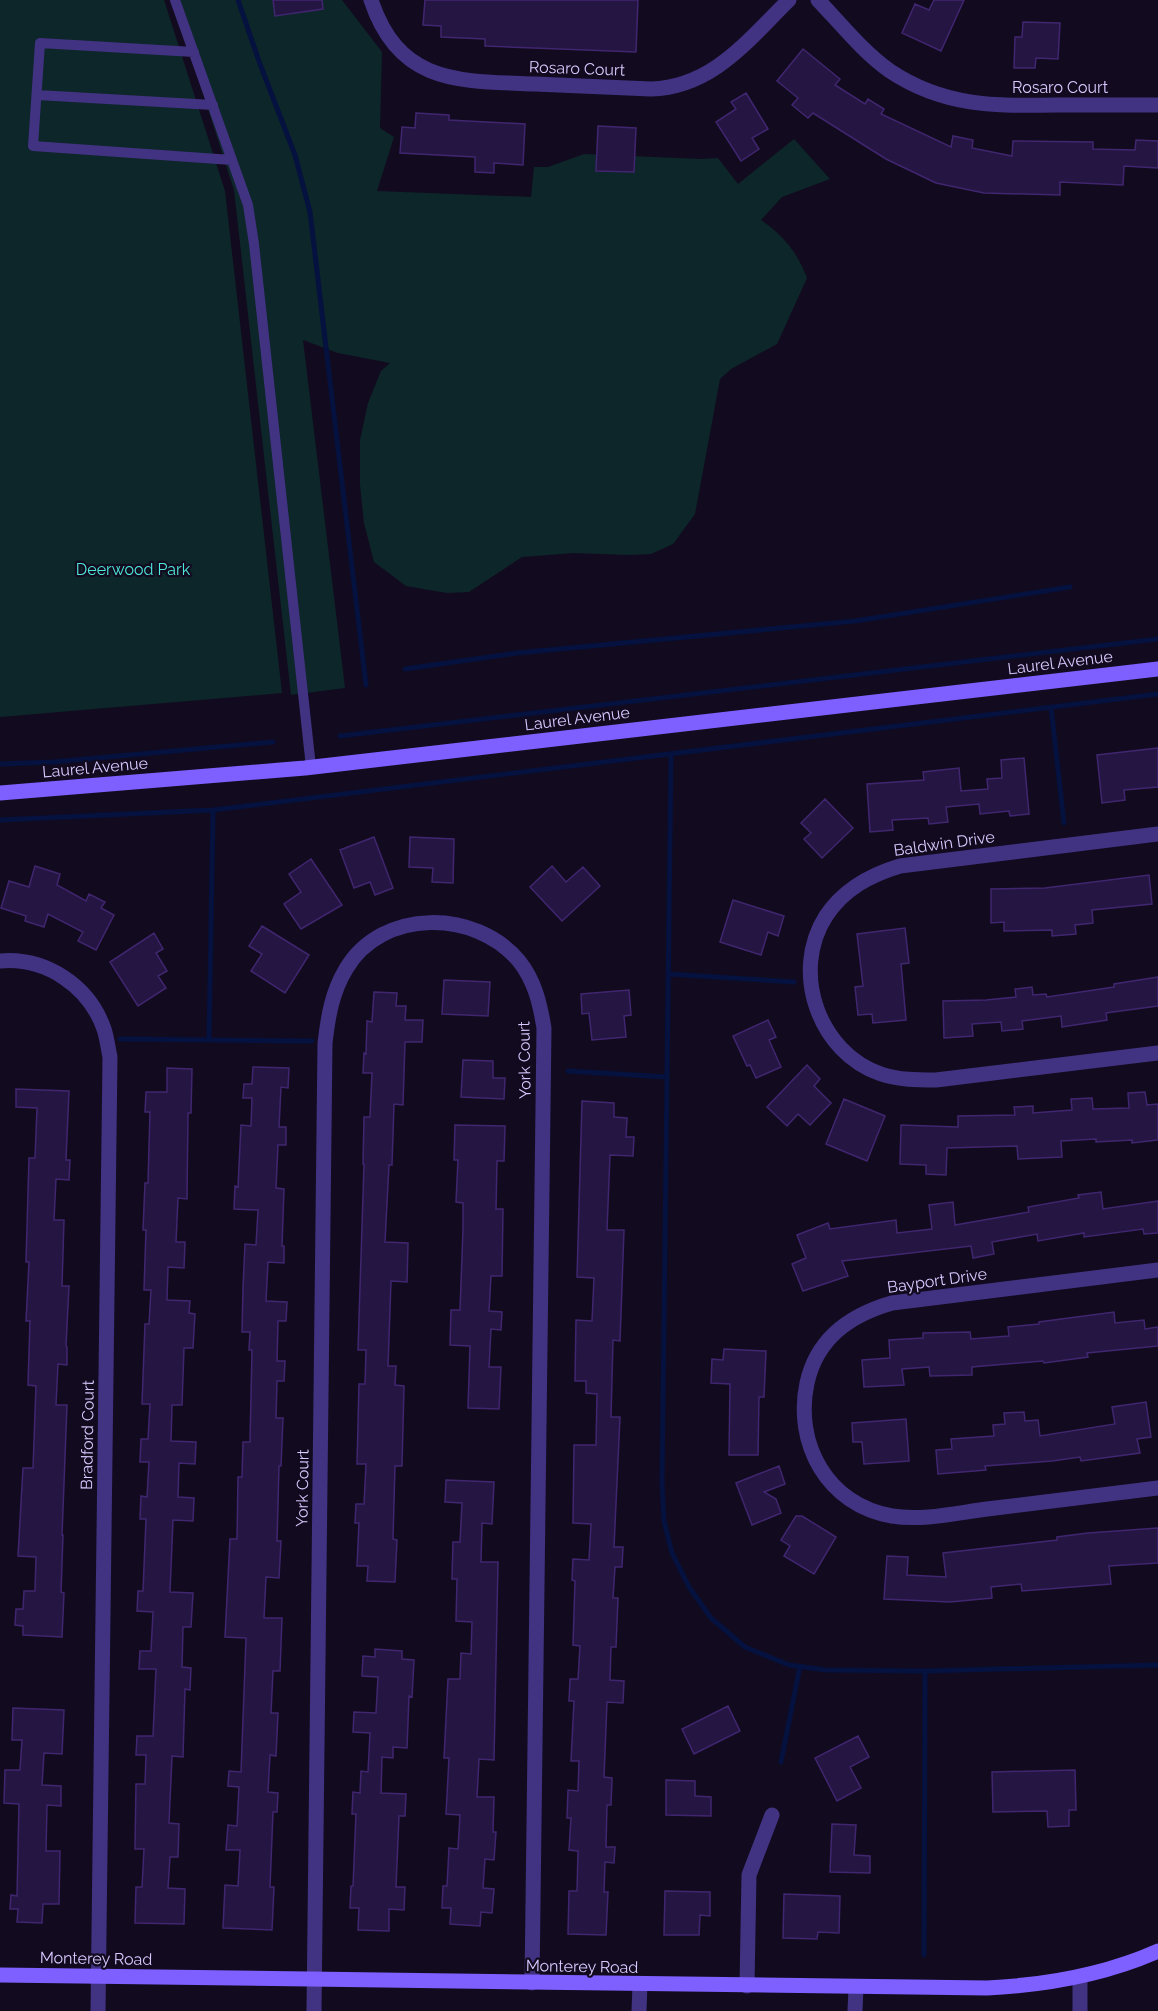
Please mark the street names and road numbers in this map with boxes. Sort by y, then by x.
street label: Rosaro Court [529,57,626,80]
street label: Rosaro Court [1012,78,1109,97]
street label: Laurel Avenue [1006,647,1114,678]
street label: Laurel Avenue [523,703,631,734]
street label: Laurel Avenue [41,753,149,782]
street label: Baldwin Drive [892,827,996,860]
street label: York Court [514,1020,535,1099]
street label: Bayport Drive [886,1264,988,1297]
street label: Bradford Court [77,1379,98,1490]
street label: York Court [292,1448,313,1527]
street label: Monterey Road [40,1948,152,1969]
street label: Monterey Road [526,1956,638,1977]

